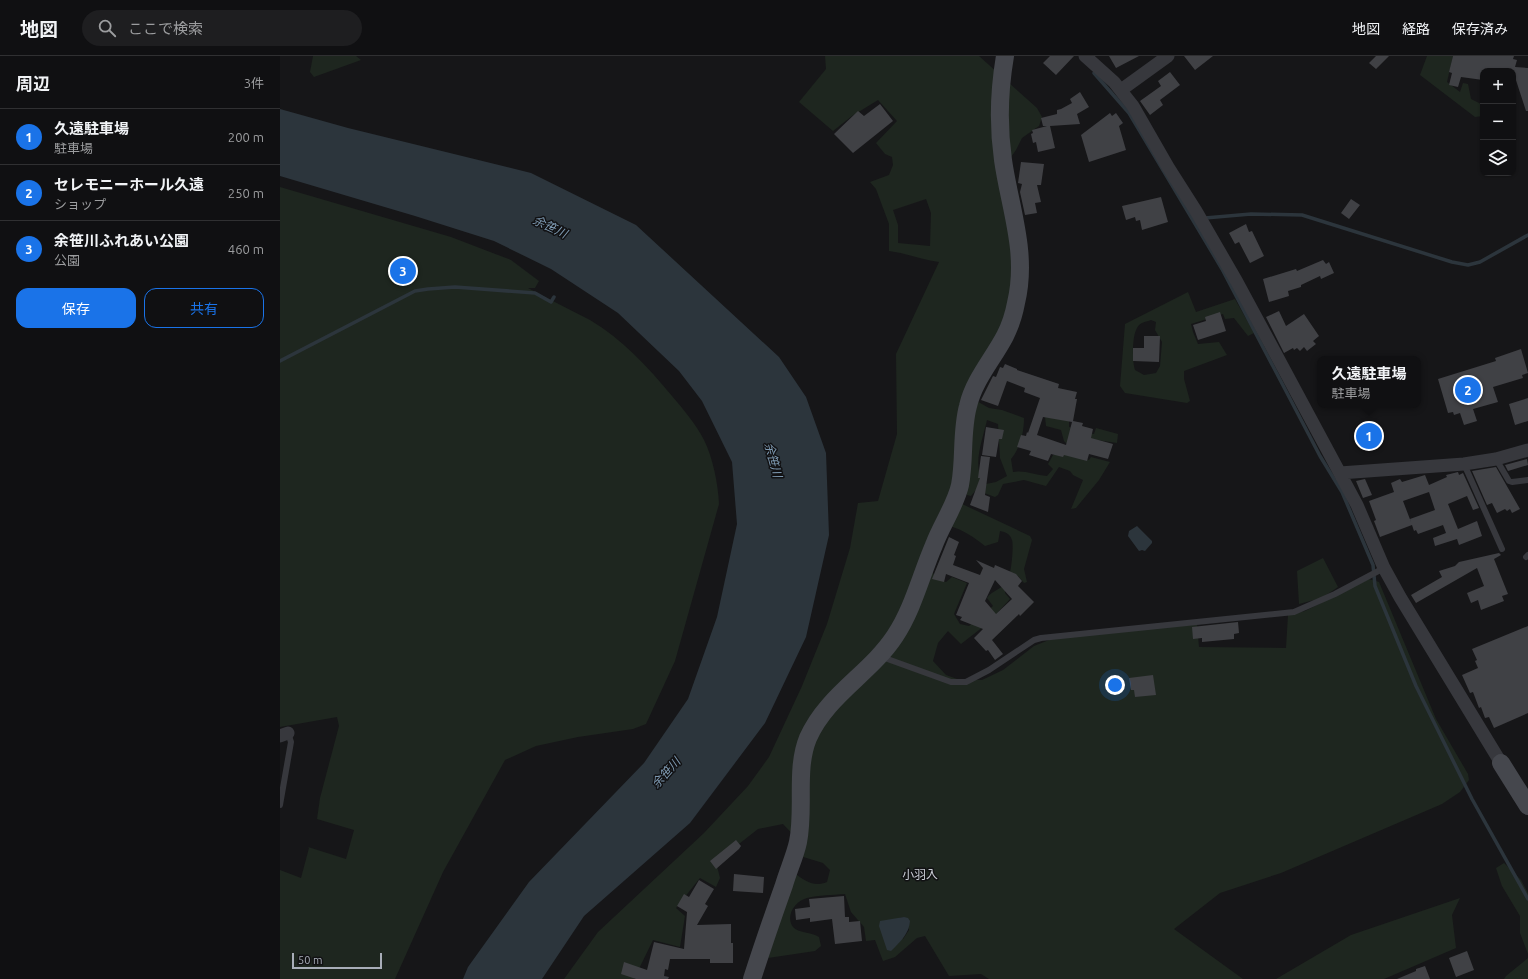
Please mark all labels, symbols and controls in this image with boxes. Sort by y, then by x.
search box [82,10,362,46]
icon: search [96,17,118,39]
text: 地図 [20,18,58,40]
text: ここで検索 [128,20,203,37]
text: 地図 [1352,21,1380,37]
text: 経路 [1402,21,1430,37]
text: 保存済み [1452,21,1508,37]
map controls [1480,68,1516,176]
button: + [1480,68,1516,104]
text: 周辺 [16,74,50,93]
text: 3件 [244,76,264,90]
button: − [1480,104,1516,140]
text: 久遠駐車場 [54,120,129,137]
text: 1 [25,130,33,144]
text: 200 m [228,130,264,144]
button: layers [1480,140,1516,176]
text: 駐車場 [54,141,93,155]
text: セレモニーホール久遠 [54,176,204,193]
text: 2 [25,186,33,200]
text: 250 m [228,186,264,200]
text: ショップ [54,197,106,211]
water label: 余笹川 [531,213,571,241]
text: 余笹川ふれあい公園 [54,232,189,249]
text: 3 [25,242,33,256]
text: 460 m [228,242,264,256]
text: 公園 [54,253,80,267]
pin: 3 [390,256,416,286]
button: 保存 [16,288,136,328]
button: 共有 [144,288,264,328]
popup [1317,356,1421,408]
text: 久遠駐車場 [1331,365,1407,382]
pin: 2 [1455,375,1481,405]
text: 駐車場 [1331,386,1371,400]
pin: 1 [1356,421,1382,451]
water label: 余笹川 [763,441,785,481]
your location [1105,675,1125,695]
water label: 余笹川 [649,753,684,790]
district label: 小羽入 [902,868,938,881]
scale bar [292,951,382,970]
text: 50 m [298,954,322,966]

